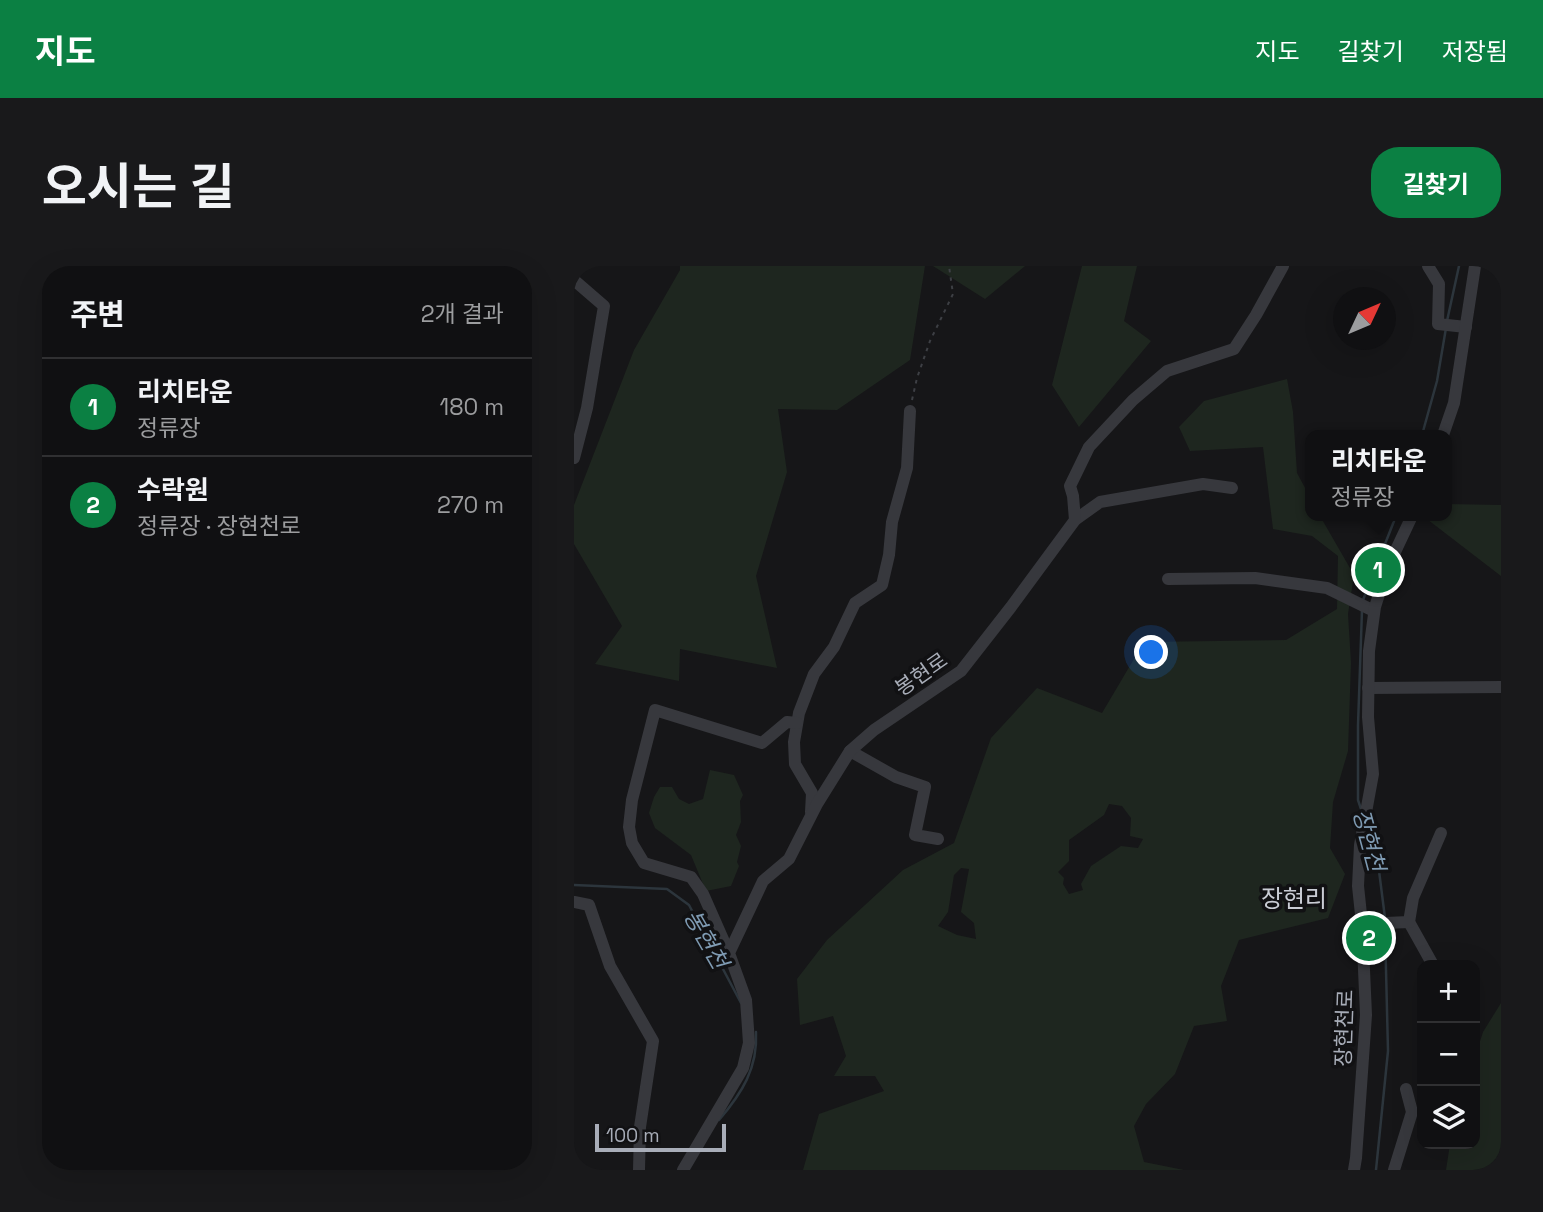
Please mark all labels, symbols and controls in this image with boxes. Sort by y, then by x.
text: 지도 [35,31,96,73]
text: 지도 [1255,36,1300,67]
text: 길찾기 [1338,36,1404,67]
text: 저장됨 [1442,36,1508,67]
button: 길찾기 [1371,147,1501,218]
text: 오시는 길 [42,156,235,218]
north arrow [1333,287,1396,350]
text: 주변 [70,295,125,334]
text: 2개 결과 [421,299,504,329]
text: 리치타운 [137,375,233,409]
text: 1 [88,392,98,422]
text: 180 m [440,392,504,422]
text: 정류장 [137,413,200,443]
popup [1305,430,1452,521]
text: 리치타운 [1331,444,1426,478]
text: 수락원 [137,473,209,507]
text: 정류장 [1331,482,1394,512]
text: 2 [86,490,100,520]
text: 270 m [437,490,504,520]
text: 정류장 · 장현천로 [137,511,301,541]
pin: 1 [1355,544,1401,596]
your location [1134,635,1168,669]
street label: 봉현로 [890,646,952,702]
water label: 장현천 [1346,805,1392,877]
district label: 장현리 [1261,883,1327,914]
water label: 봉현천 [677,904,736,976]
pin: 2 [1346,912,1392,964]
map controls [1417,960,1480,1149]
button: + [1417,960,1480,1023]
street label: 장현천로 [1329,989,1359,1067]
button: − [1417,1023,1480,1086]
button: layers [1417,1086,1480,1149]
scale bar [595,1121,726,1153]
text: 100 m [606,1123,660,1148]

